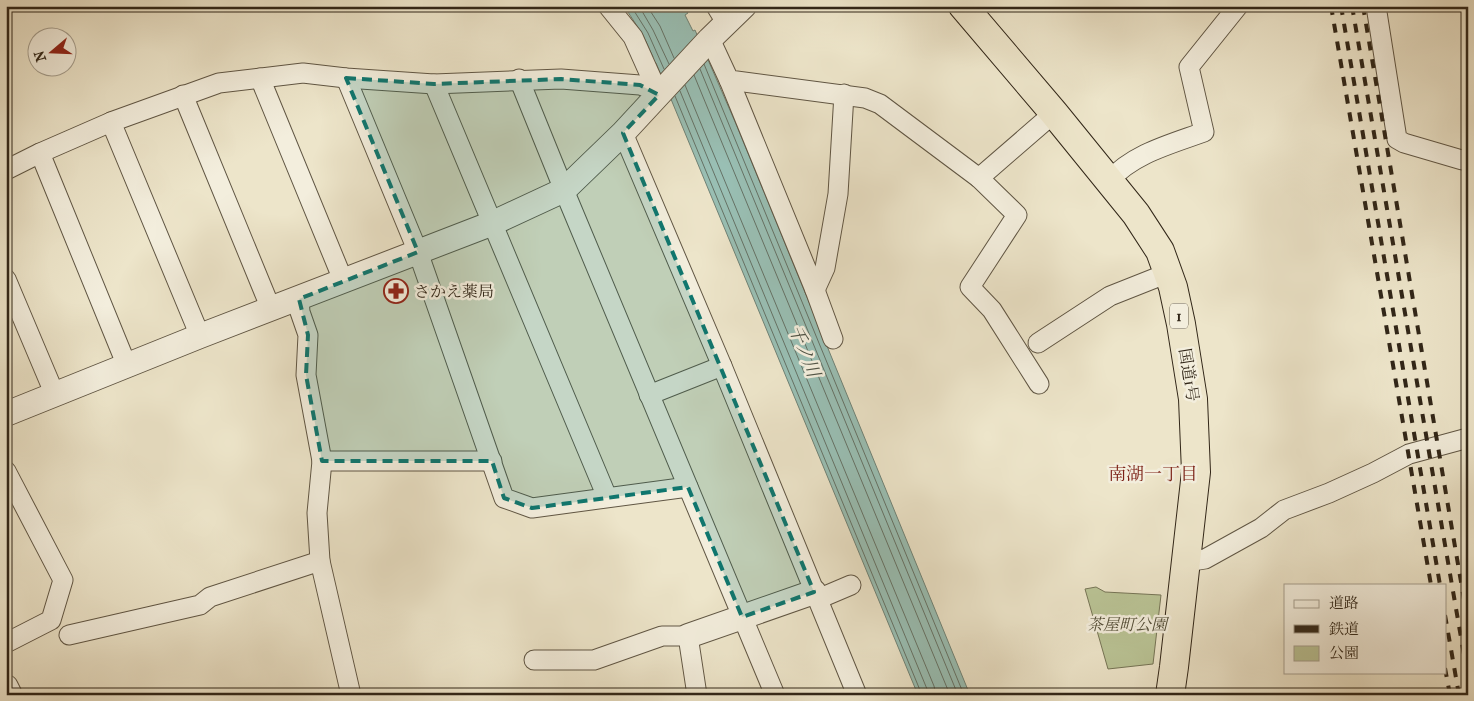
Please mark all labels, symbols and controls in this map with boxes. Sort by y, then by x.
north arrow [28,28,78,78]
text: N [30,48,50,64]
pharmacy icon: さかえ薬局 [383,278,409,304]
place label: さかえ薬局 [414,282,494,301]
road number: 1 [1170,304,1188,328]
water label: 千ノ川 [784,322,825,382]
street label: 国道1号 [1175,347,1203,403]
district label: 南湖一丁目 [1108,464,1198,485]
legend [1284,584,1446,674]
text: 道路 [1329,594,1359,612]
park label: 茶屋町公園 [1087,615,1170,634]
text: 鉄道 [1329,620,1359,638]
text: 公園 [1329,644,1359,662]

